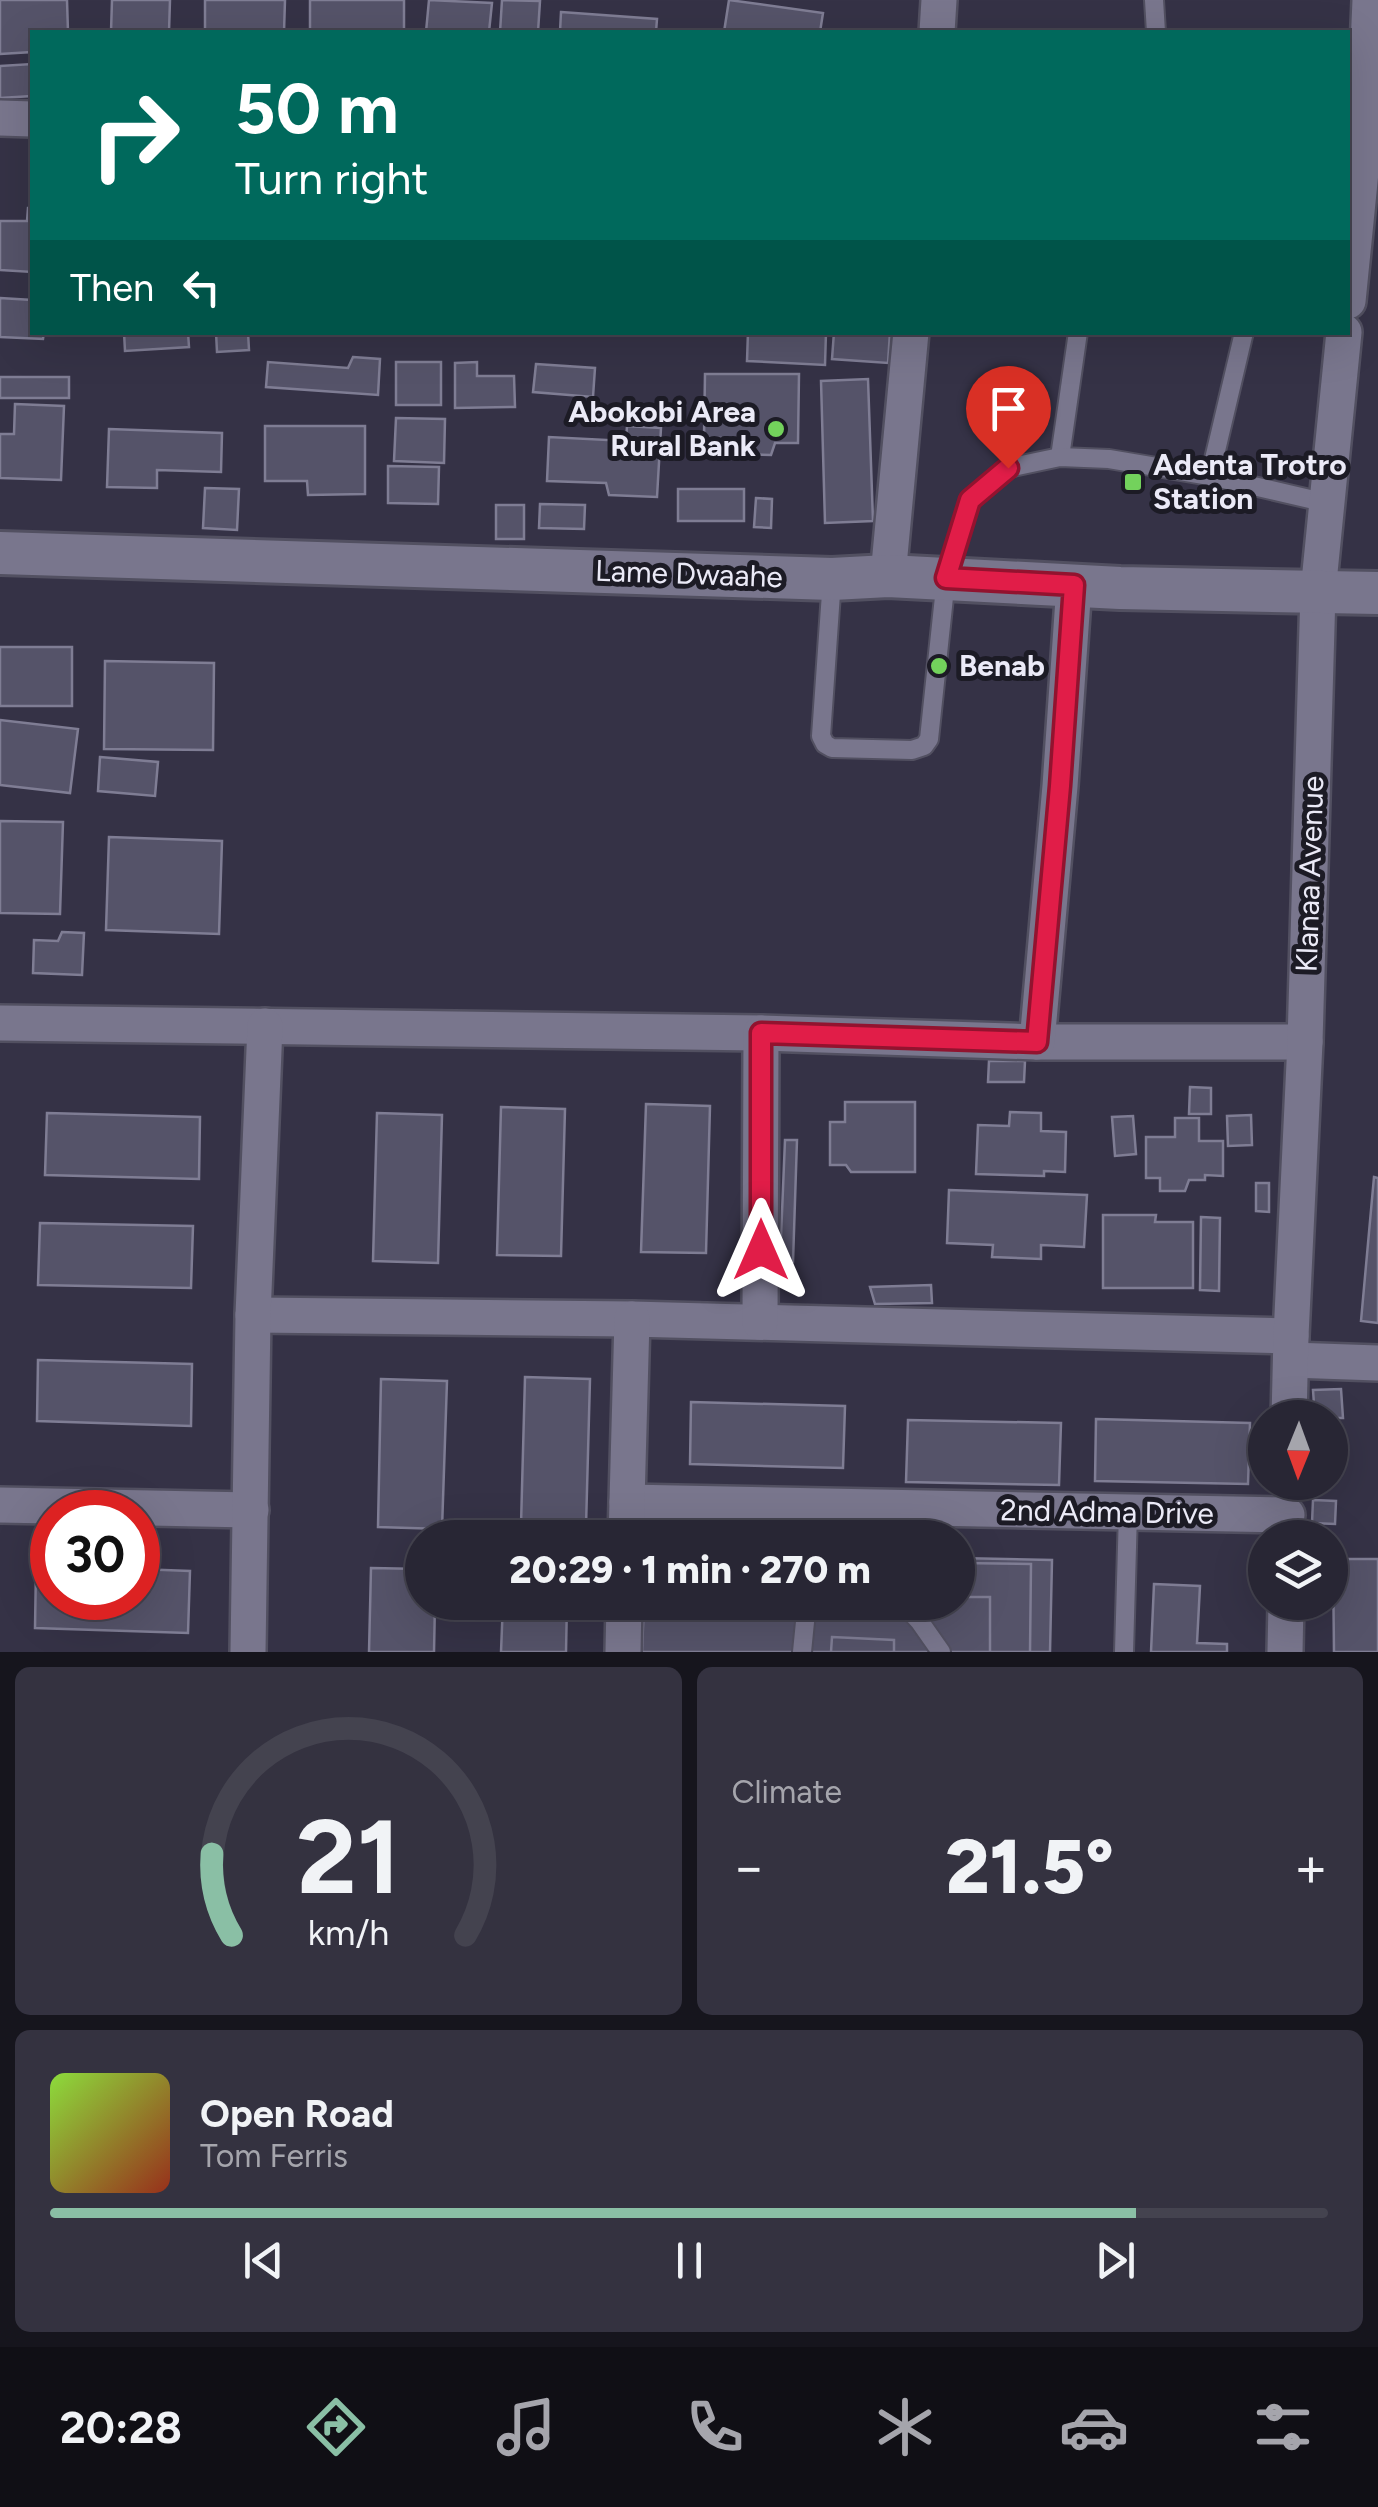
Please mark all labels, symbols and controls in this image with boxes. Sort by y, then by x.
text: 50 m [235,66,399,151]
icon: right [70,70,200,200]
text: Turn right [235,151,428,205]
icon: left [174,260,229,315]
text: Then [70,265,154,311]
pin [966,366,1051,469]
icon: arrive [981,381,1036,436]
place label: Abokobi Area Rural Bank [568,393,756,464]
marker: Abokobi Area Rural Bank [765,418,787,440]
place label: Adenta Trotro Station [1153,446,1347,517]
marker: Adenta Trotro Station [1122,471,1144,493]
street label: Lame Dwaahe [595,552,783,595]
place label: Benab [959,647,1045,684]
marker: Benab [928,655,950,677]
street label: Klanaa Avenue [1288,775,1331,973]
position arrow [709,1198,813,1302]
north arrow [1248,1400,1348,1500]
map controls [1248,1400,1348,1620]
speed limit sign: 30 [30,1490,160,1620]
street label: 2nd Adma Drive [1000,1491,1214,1532]
button: layers [1248,1520,1348,1620]
text: 20:29 · 1 min · 270 m [509,1547,871,1593]
text: Climate [732,1773,842,1811]
text: 21 [296,1794,400,1919]
text: 21.5° [945,1822,1114,1912]
text: − [732,1834,766,1900]
text: + [1294,1834,1328,1900]
text: km/h [307,1911,389,1954]
text: Open Road [200,2091,394,2137]
text: Tom Ferris [200,2137,348,2175]
icon: previous [236,2233,291,2288]
icon: pause [662,2233,717,2288]
icon: next [1088,2233,1143,2288]
icon: directions [301,2392,371,2462]
icon: music [491,2392,561,2462]
icon: phone [680,2392,750,2462]
icon: climate [870,2392,940,2462]
icon: car [1059,2392,1129,2462]
icon: filters [1248,2392,1318,2462]
text: 20:28 [60,2400,182,2454]

